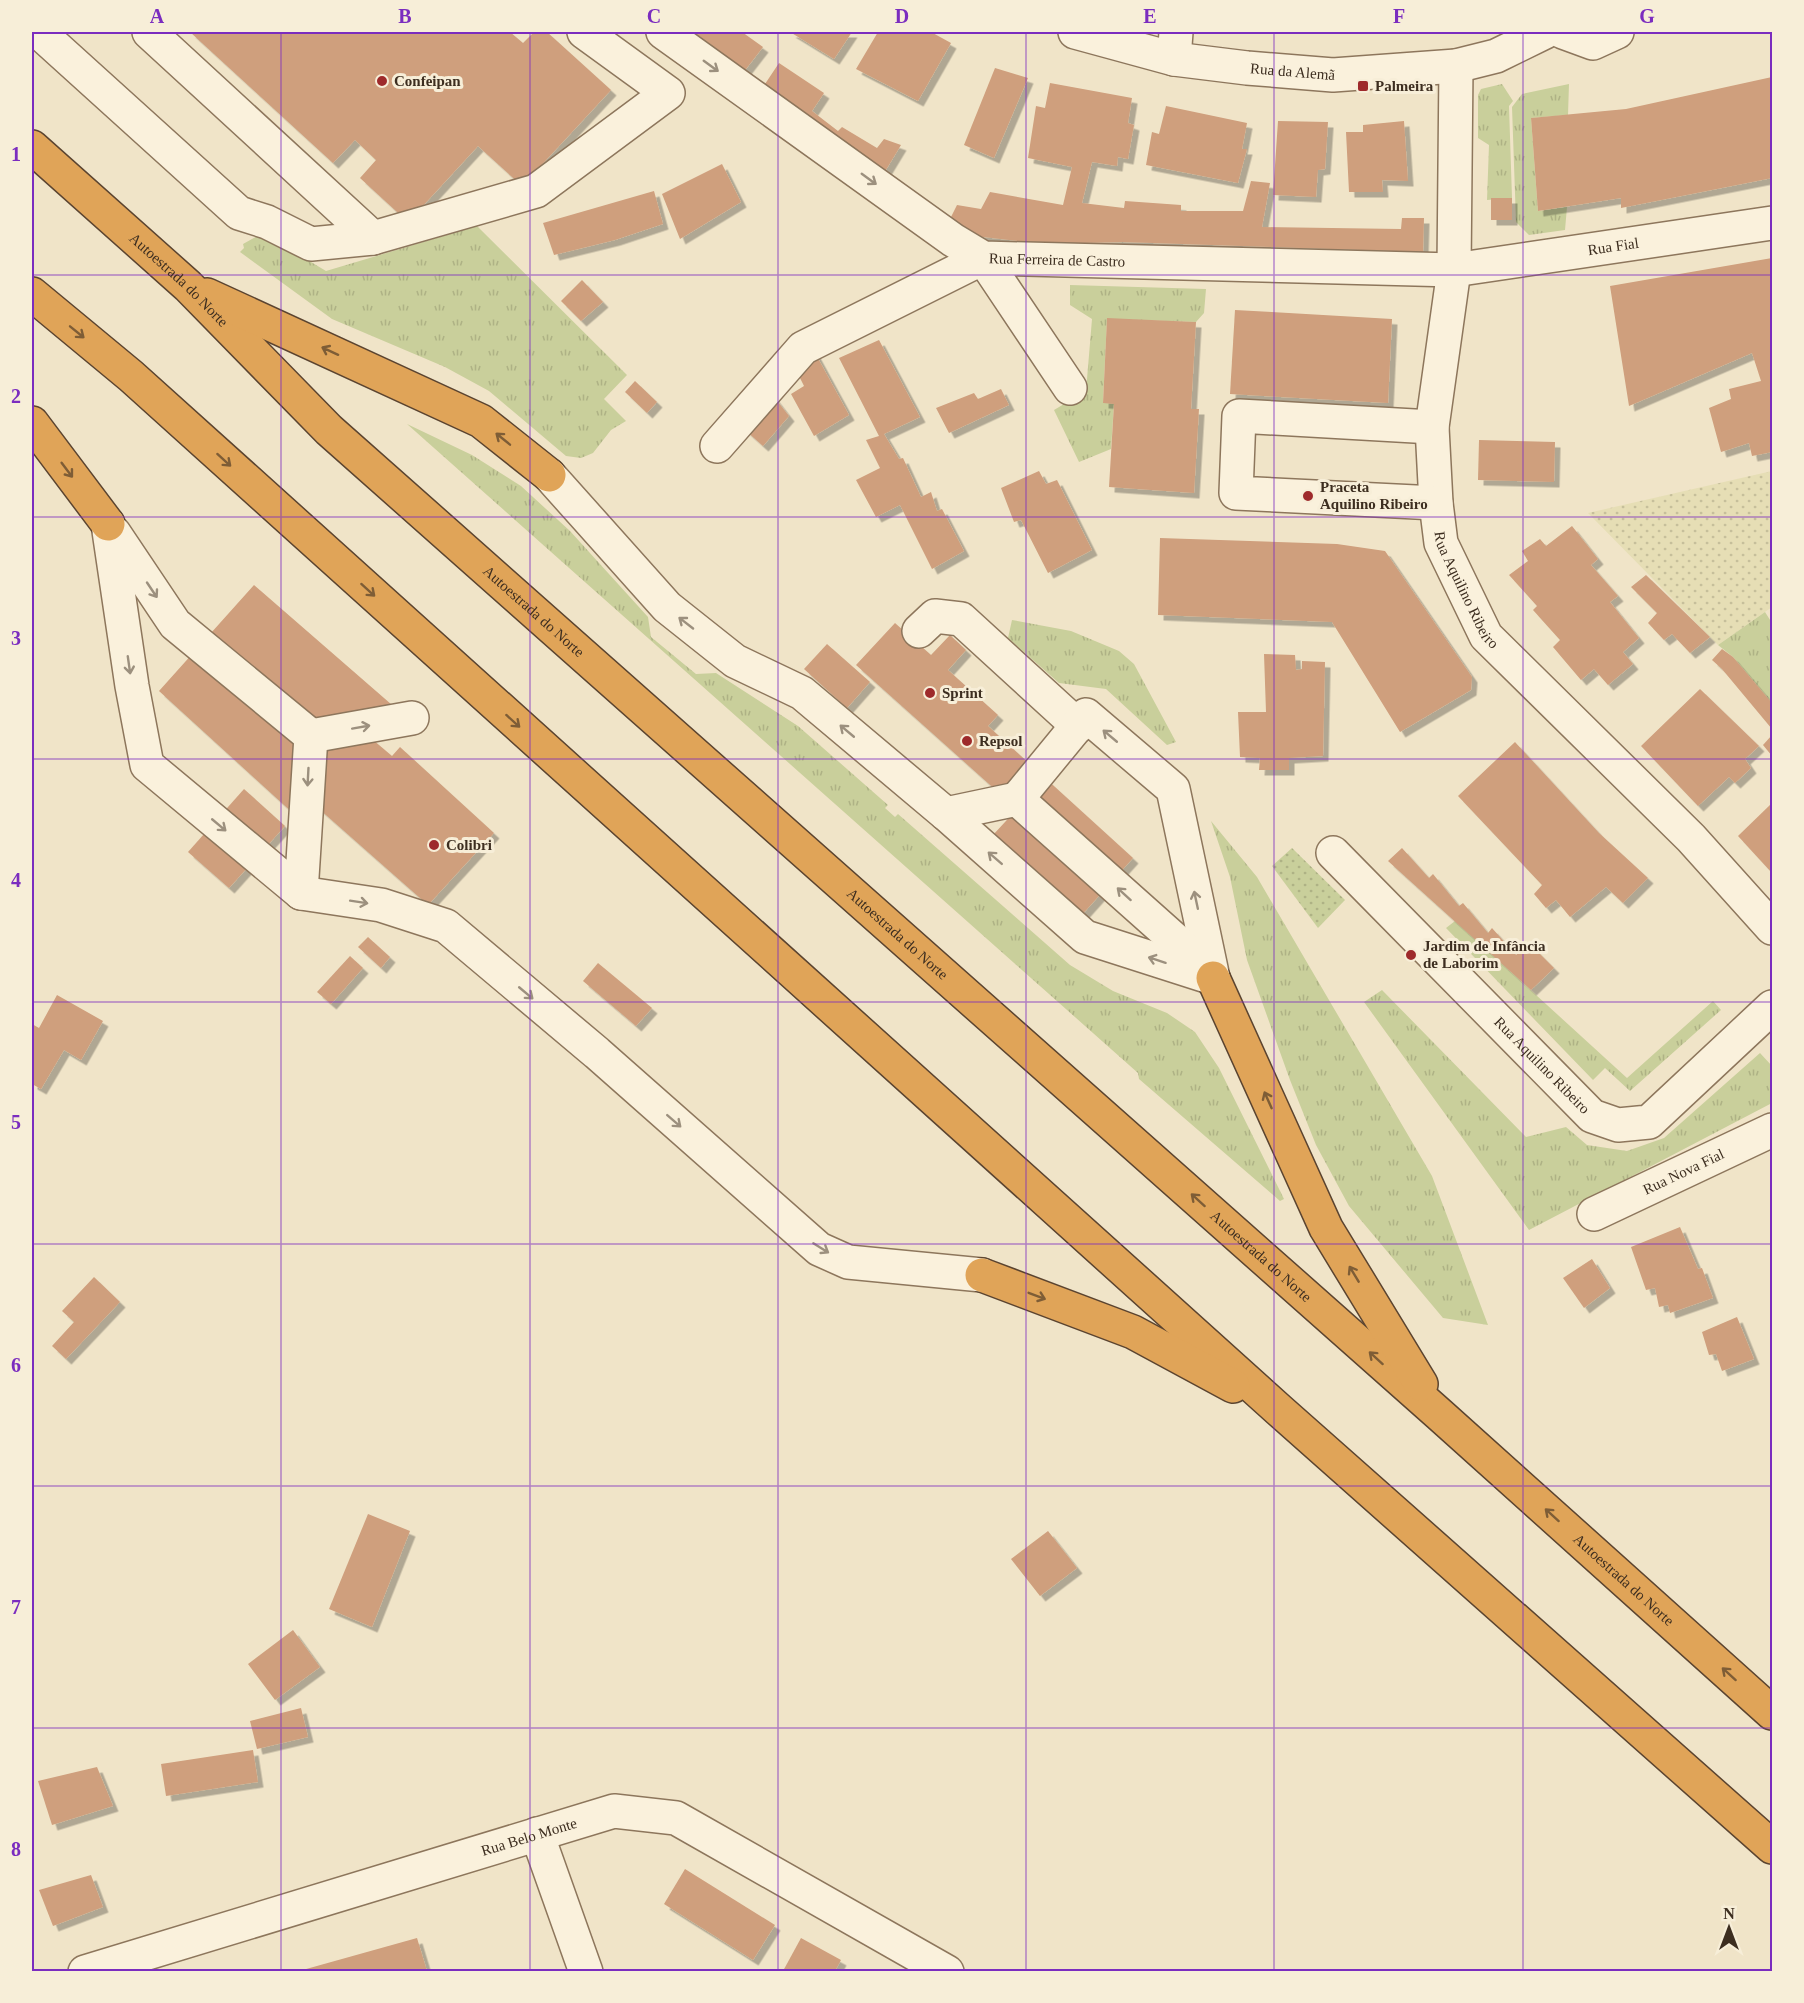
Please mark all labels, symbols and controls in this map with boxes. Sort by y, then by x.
text: A [150,5,165,27]
text: B [398,5,412,27]
text: C [647,5,661,27]
text: D [895,5,909,27]
text: E [1143,5,1157,27]
text: F [1393,5,1405,27]
text: G [1639,5,1655,27]
one-way arrow [702,60,718,72]
street label: Rua da Alemã [1250,60,1336,83]
place label: Confeipan [394,73,461,89]
marker: Confeipan [375,74,389,88]
place label: Palmeira [1375,78,1434,94]
marker: Palmeira [1356,79,1370,93]
text: 1 [11,143,21,165]
one-way arrow [860,173,876,186]
street label: Autoestrada do Norte [126,230,231,330]
street label: Rua Fial [1587,235,1640,258]
street label: Rua Ferreira de Castro [989,250,1125,270]
one-way arrow [69,325,85,338]
one-way arrow [321,345,339,357]
text: 2 [11,385,21,407]
one-way arrow [495,432,511,445]
one-way arrow [216,453,231,467]
one-way arrow [61,461,73,477]
place label: Praceta Aquilino Ribeiro [1320,479,1428,512]
marker: Praceta Aquilino Ribeiro [1301,489,1315,503]
street label: Rua Aquilino Ribeiro [1432,531,1502,652]
street label: Autoestrada do Norte [480,563,588,661]
one-way arrow [146,581,158,598]
one-way arrow [361,583,376,597]
one-way arrow [679,616,695,629]
text: 3 [11,627,21,649]
one-way arrow [124,655,135,674]
place label: Sprint [942,685,983,701]
marker: Sprint [923,686,937,700]
one-way arrow [506,714,521,728]
one-way arrow [351,722,371,733]
one-way arrow [840,724,855,738]
one-way arrow [1102,730,1118,743]
place label: Repsol [979,733,1022,749]
marker: Repsol [960,734,974,748]
one-way arrow [302,767,313,787]
one-way arrow [211,818,227,831]
place label: Colibri [446,837,492,853]
marker: Colibri [427,838,441,852]
one-way arrow [988,851,1004,865]
text: 4 [11,869,21,891]
street label: Autoestrada do Norte [844,885,951,983]
one-way arrow [1117,887,1132,901]
one-way arrow [1190,891,1201,910]
one-way arrow [349,896,368,907]
place label: Jardim de Infância de Laborim [1423,938,1546,971]
marker: Jardim de Infância de Laborim [1404,948,1418,962]
one-way arrow [1148,954,1167,965]
one-way arrow [518,986,533,1000]
street label: Rua Aquilino Ribeiro [1491,1014,1593,1117]
one-way arrow [1261,1091,1273,1109]
text: 5 [11,1111,21,1133]
one-way arrow [666,1114,682,1127]
street label: Rua Nova Fial [1641,1146,1727,1198]
one-way arrow [1190,1194,1206,1207]
street label: Autoestrada do Norte [1207,1207,1315,1305]
one-way arrow [812,1243,829,1255]
one-way arrow [1347,1266,1359,1283]
one-way arrow [1027,1291,1046,1302]
one-way arrow [1369,1351,1384,1365]
text: 6 [11,1354,21,1376]
one-way arrow [1545,1508,1560,1523]
street label: Autoestrada do Norte [1570,1531,1677,1629]
text: 7 [11,1596,21,1618]
one-way arrow [1722,1667,1737,1681]
street label: Rua Belo Monte [479,1815,579,1859]
text: 8 [11,1838,21,1860]
north arrow [1699,1898,1759,1958]
text: N [1723,1905,1735,1922]

